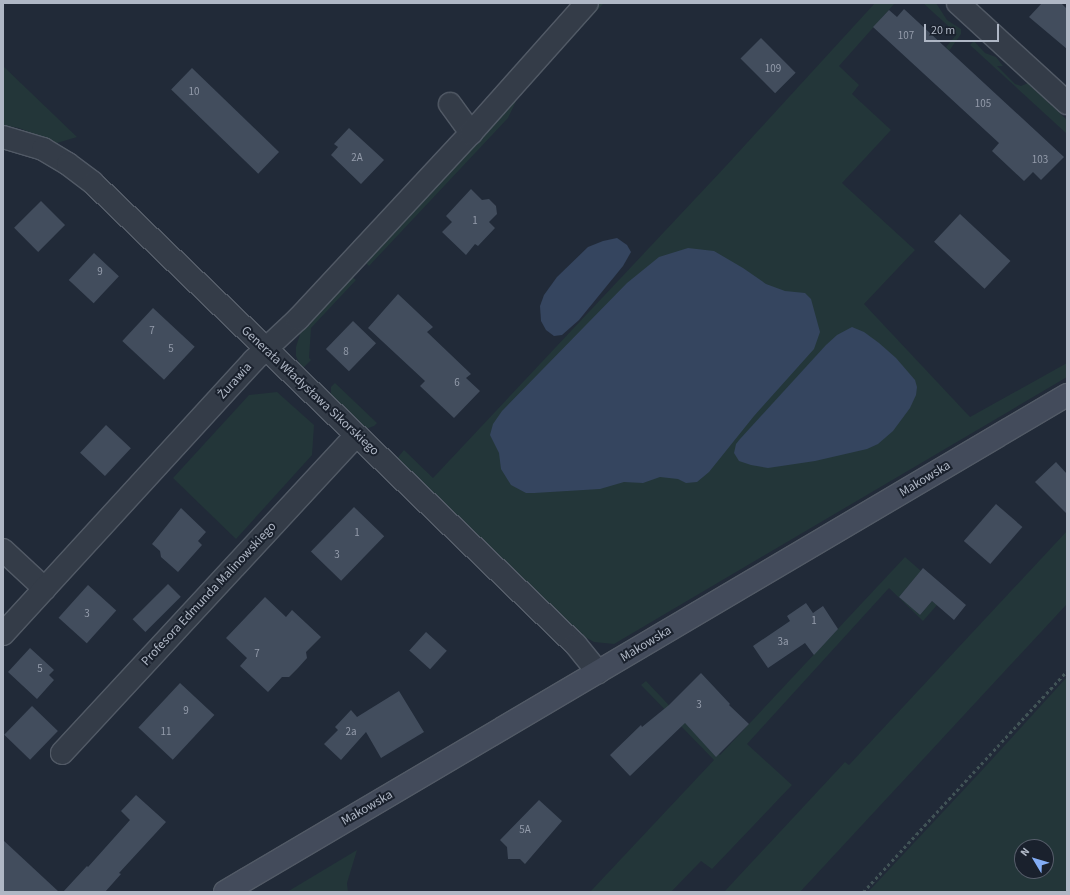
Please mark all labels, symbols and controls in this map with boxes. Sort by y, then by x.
scale bar [926,16,1001,42]
text: 20 m [931,22,955,39]
house number: 107 [898,29,914,43]
house number: 109 [765,62,781,76]
house number: 10 [189,85,199,99]
house number: 105 [975,97,991,111]
house number: 2A [351,151,363,165]
house number: 103 [1032,153,1048,167]
house number: 1 [472,214,478,228]
house number: 9 [97,265,103,279]
street label: Generała Władysława Sikorskiego [238,323,382,459]
house number: 7 [149,324,155,338]
house number: 5 [168,342,174,356]
house number: 8 [343,345,349,359]
street label: Żurawia [215,360,255,402]
house number: 6 [454,376,460,390]
street label: Makowska [897,458,953,500]
street label: Profesora Edmunda Malinowskiego [138,519,280,669]
house number: 1 [354,526,360,540]
house number: 3 [334,548,340,562]
house number: 3 [84,607,90,621]
house number: 1 [811,614,817,628]
street label: Makowska [618,623,674,665]
house number: 3a [777,635,789,649]
house number: 7 [254,647,260,661]
house number: 5 [37,662,43,676]
house number: 3 [696,698,702,712]
house number: 9 [183,704,189,718]
house number: 11 [161,725,171,739]
house number: 2a [345,725,357,739]
street label: Makowska [338,787,396,829]
house number: 5A [519,823,531,837]
north arrow [1014,839,1054,879]
text: N [1017,844,1033,859]

